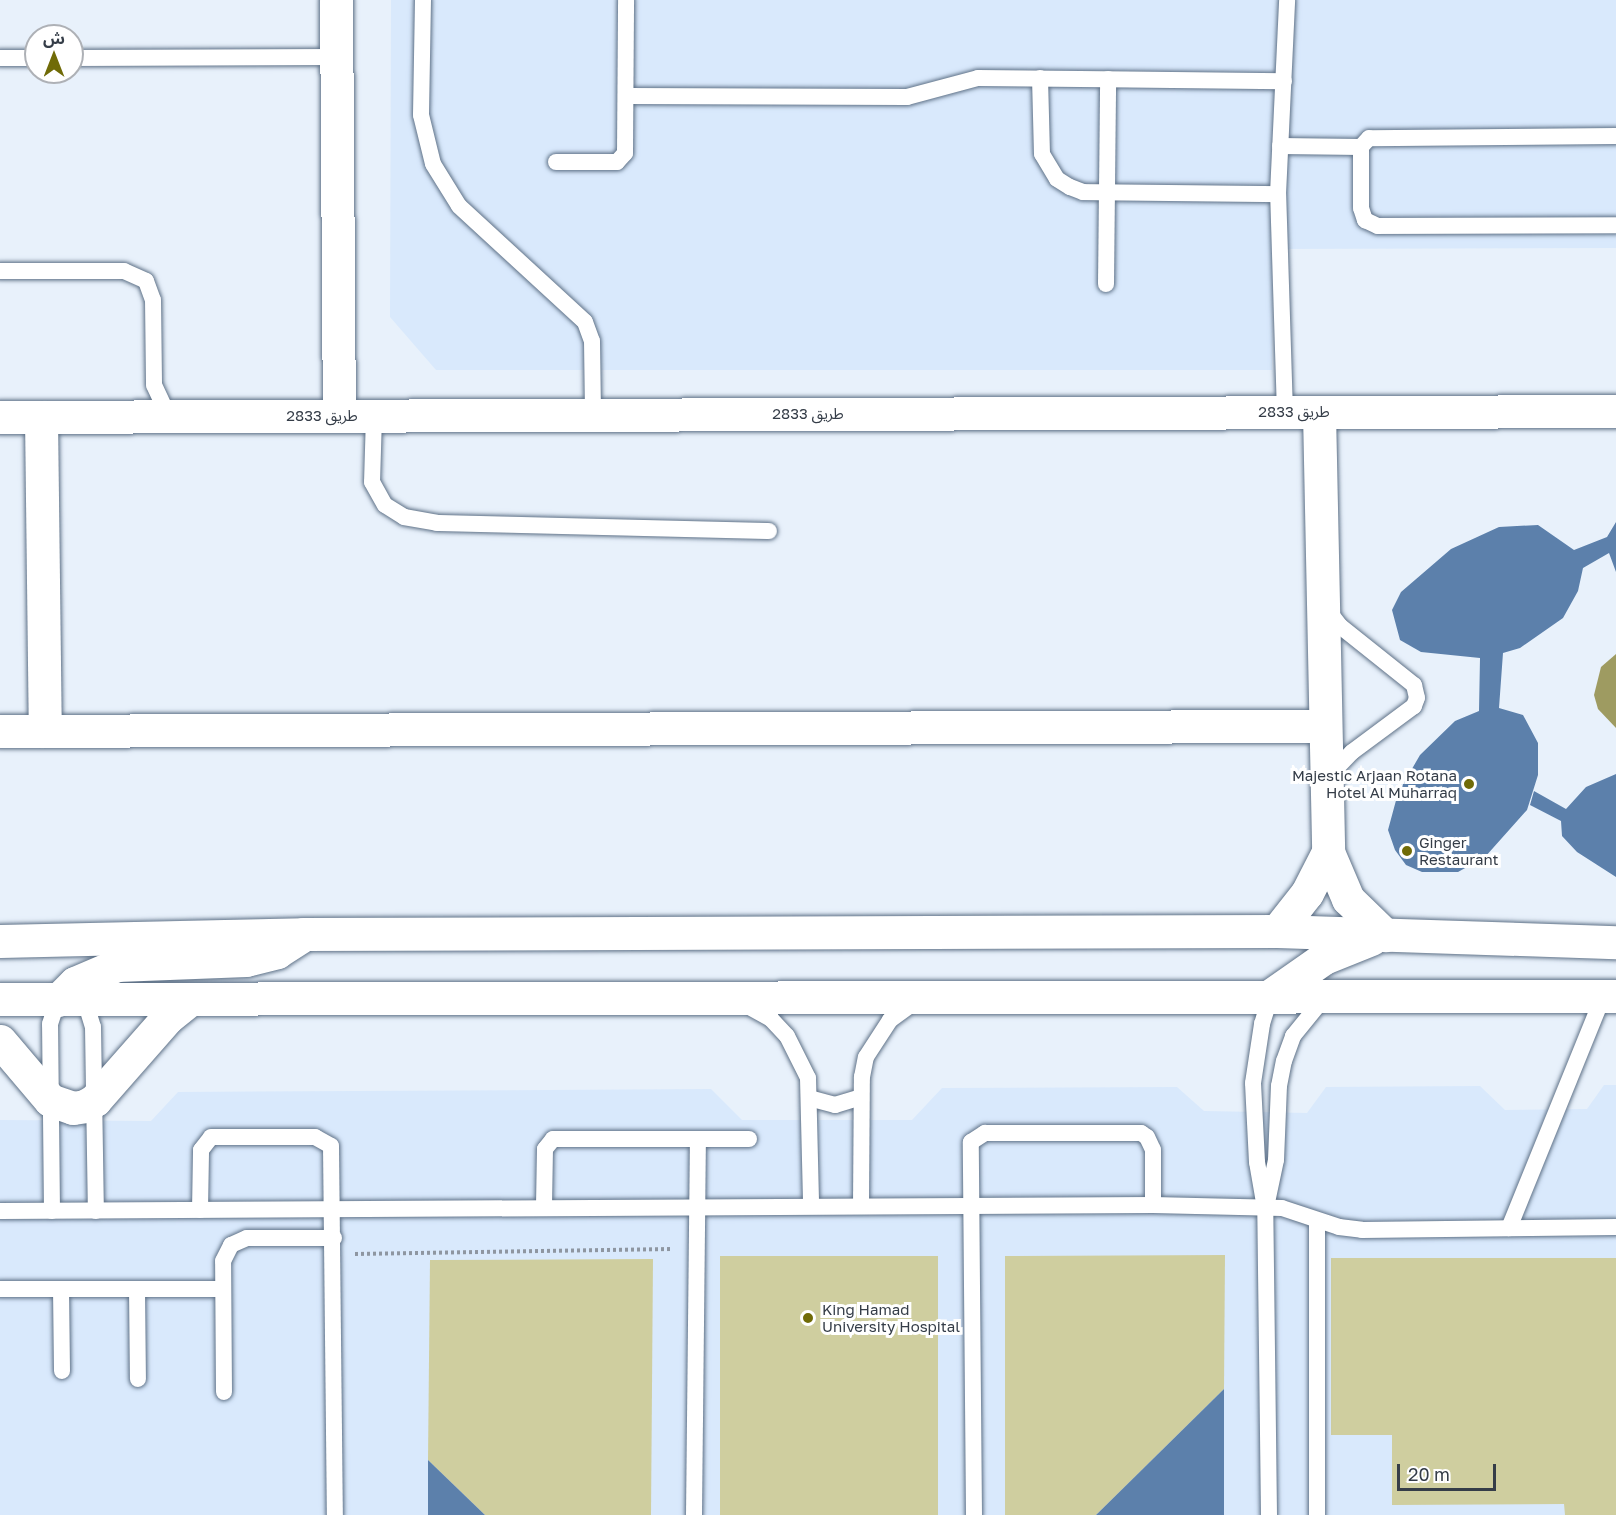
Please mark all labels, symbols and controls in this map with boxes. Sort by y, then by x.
north arrow [24,24,84,84]
text: ش [43,28,65,48]
street label: طريق 2833 [1258,403,1330,421]
street label: طريق 2833 [772,405,844,423]
street label: طريق 2833 [286,407,358,425]
place label: Majestic Arjaan Rotana Hotel Al Muharraq [1292,766,1457,801]
marker: Majestic Arjaan Rotana Hotel Al Muharraq [1462,777,1476,791]
place label: Ginger Restaurant [1419,833,1498,868]
marker: Ginger Restaurant [1400,844,1414,858]
place label: King Hamad University Hospital [822,1300,960,1335]
marker: King Hamad University Hospital [799,1309,817,1327]
scale bar [1400,1452,1499,1490]
text: 20 m [1408,1463,1450,1485]

